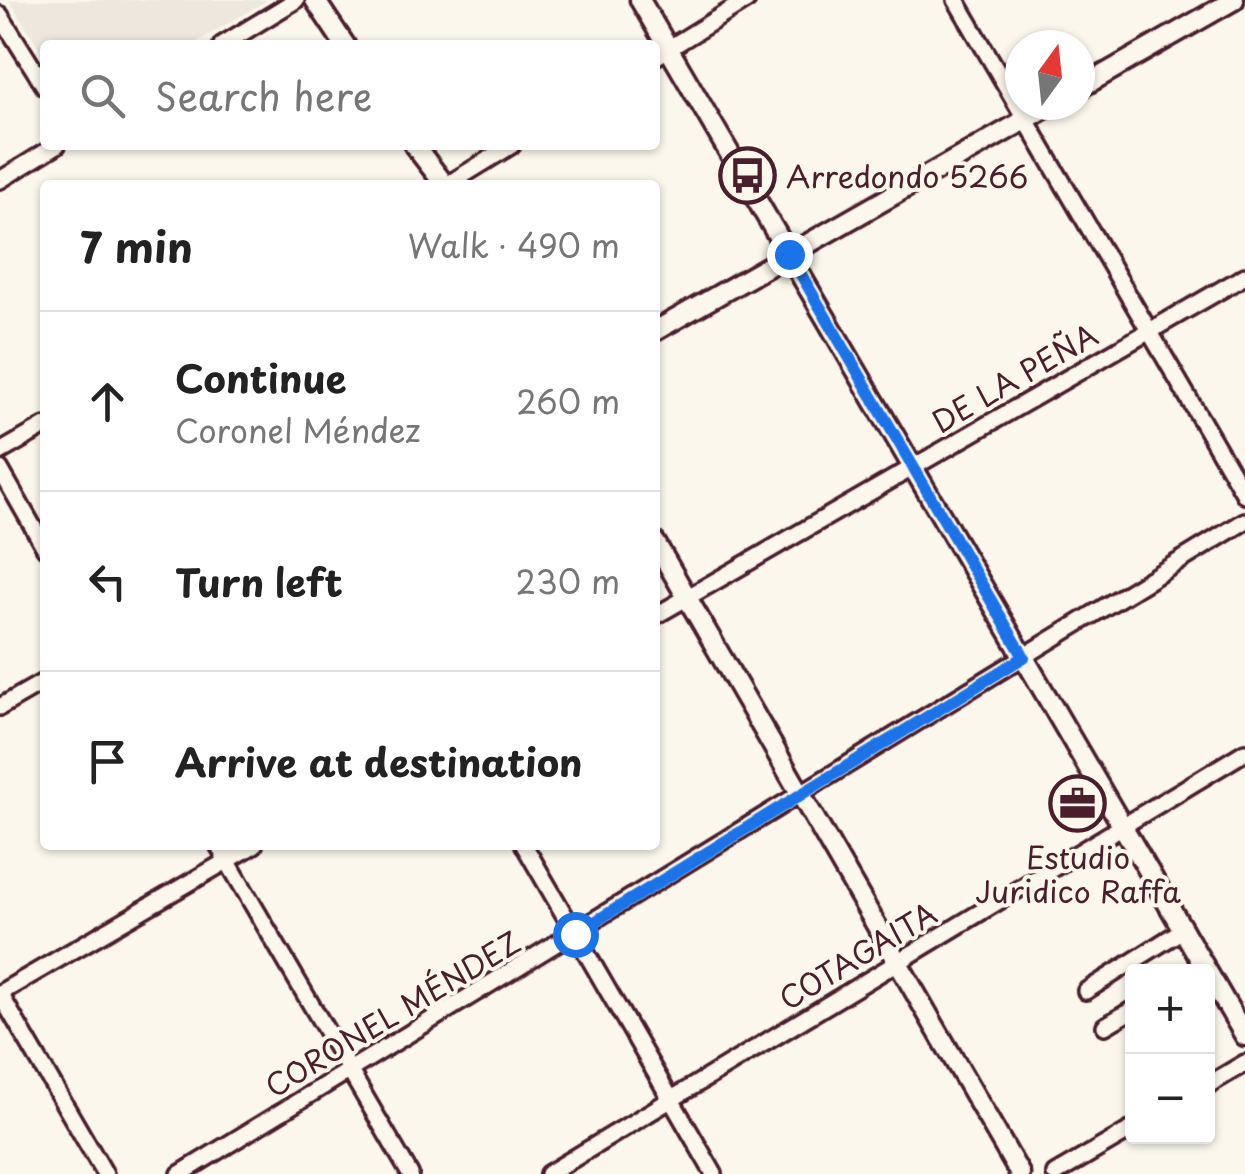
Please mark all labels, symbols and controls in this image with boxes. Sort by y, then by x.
north arrow [1005,30,1095,120]
search box [40,40,660,150]
text: Search here [155,67,372,124]
icon: search [75,68,130,123]
bus stop icon: Arredondo 5266 [717,145,777,205]
place label: Arredondo 5266 [786,153,1028,198]
text: 7 min [80,214,193,277]
text: Walk · 490 m [408,221,620,269]
route end [767,232,813,278]
street label: DE LA PEÑA [923,311,1105,443]
text: Continue [175,349,346,406]
icon: ahead [80,374,135,429]
text: 260 m [516,377,620,425]
text: Coronel Méndez [175,406,420,454]
text: Turn left [175,553,343,610]
icon: left [80,554,135,609]
text: 230 m [515,557,620,605]
text: Arrive at destination [175,733,583,790]
icon: arrive [80,734,135,789]
office icon: Estudio Juridico Raffa [1048,773,1108,833]
place label: Estudio Juridico Raffa [975,834,1181,913]
street label: COTAGAITA [770,890,944,1020]
route start [553,912,599,958]
street label: CORONEL MÉNDEZ [256,919,528,1107]
map controls [1125,964,1215,1144]
button: + [1125,964,1215,1054]
button: − [1125,1054,1215,1144]

